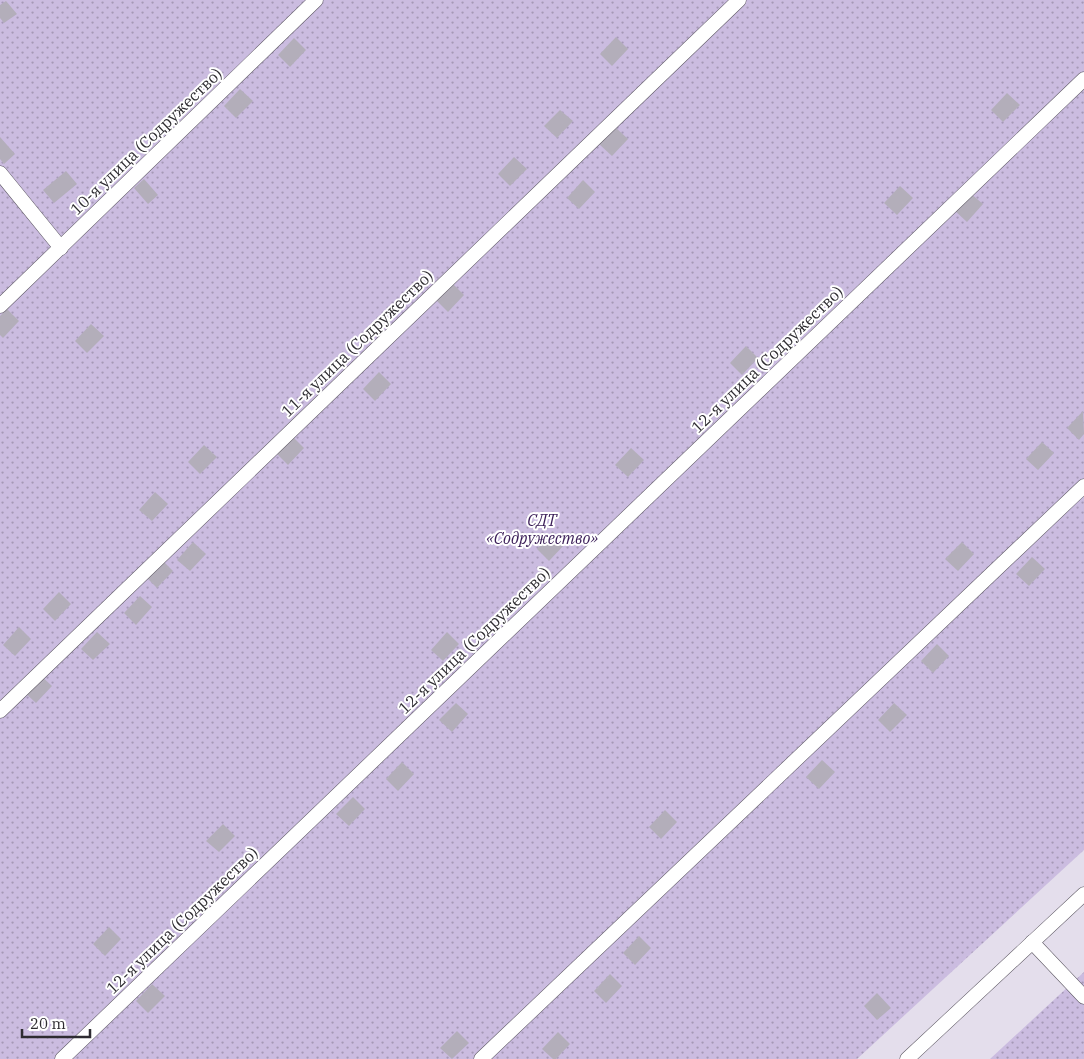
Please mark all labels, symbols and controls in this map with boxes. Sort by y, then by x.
street label: 10-я улица (Содружество) [66,63,226,219]
street label: 11-я улица (Содружество) [277,265,437,421]
street label: 12-я улица (Содружество) [687,281,847,437]
park label: СДТ «Содружество» [486,510,598,548]
street label: 12-я улица (Содружество) [394,562,554,718]
street label: 12-я улица (Содружество) [102,842,262,998]
scale bar [22,1006,90,1038]
text: 20 m [30,1014,66,1033]

